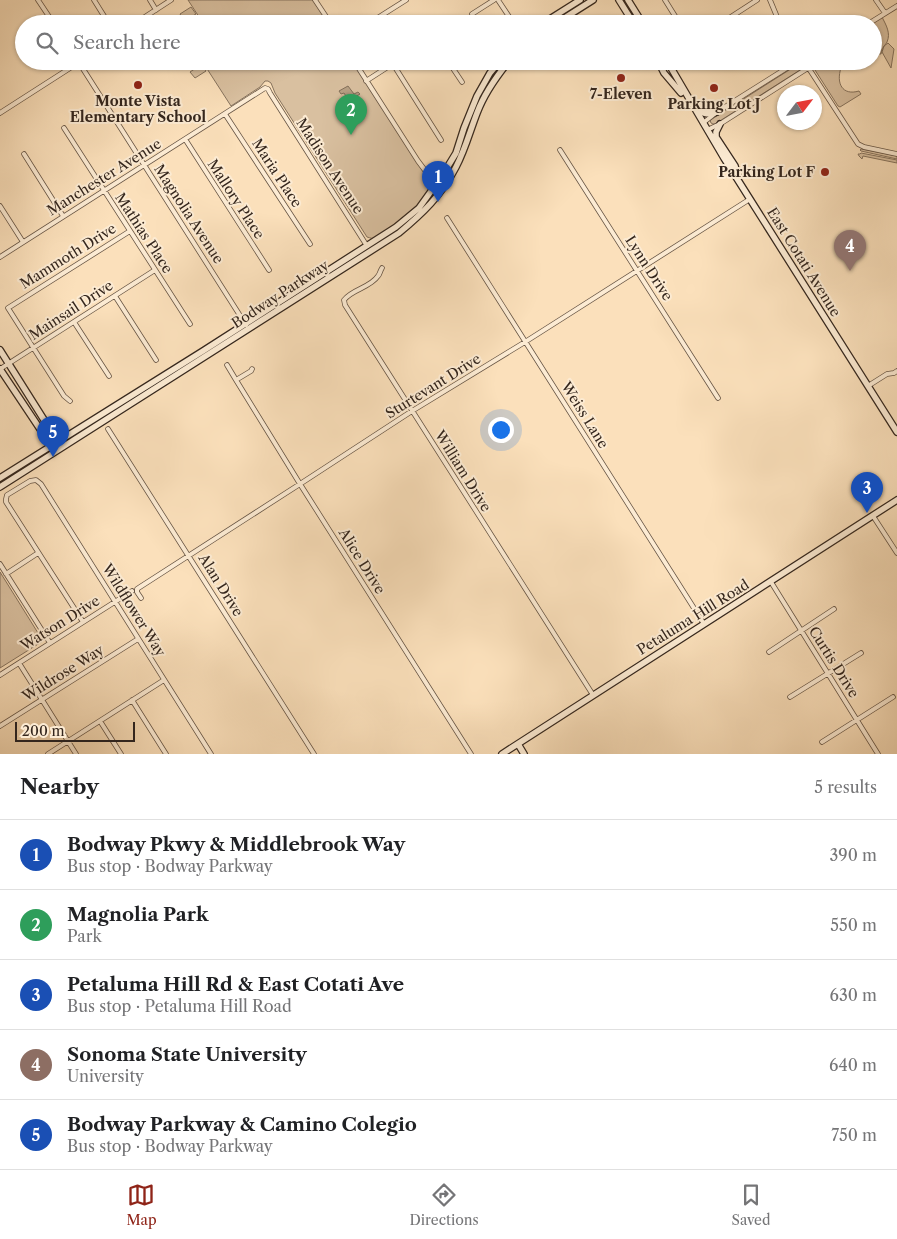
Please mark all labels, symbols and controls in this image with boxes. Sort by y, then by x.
search box [15,15,882,70]
icon: search [33,29,61,57]
text: Search here [73,31,181,54]
marker: 7-Eleven [615,72,627,84]
marker: Monte Vista Elementary School [132,79,144,91]
marker: Parking Lot J [708,82,720,94]
place label: 7-Eleven [590,85,653,103]
north arrow [777,85,822,130]
place label: Monte Vista Elementary School [70,92,206,126]
pin: 2 [335,94,367,135]
place label: Parking Lot J [667,95,761,113]
street label: Madison Avenue [292,115,368,217]
street label: Manchester Avenue [43,134,165,219]
street label: Maria Place [248,135,306,211]
street label: Mallory Place [204,156,268,242]
street label: Magnolia Avenue [150,161,228,267]
pin: 1 [422,161,454,202]
place label: Parking Lot F [718,163,816,181]
marker: Parking Lot F [819,166,831,178]
street label: Mathias Place [111,189,177,277]
street label: East Cotati Avenue [763,204,845,320]
street label: Mammoth Drive [17,219,119,293]
pin: 4 [834,230,866,271]
street label: Lynn Drive [621,232,677,304]
street label: Bodway Parkway [228,256,332,332]
street label: Mainsail Drive [26,276,116,344]
street label: Sturtevant Drive [382,349,484,422]
street label: Weiss Lane [557,377,613,452]
pin: 5 [37,416,69,457]
your location [488,417,514,443]
street label: William Drive [430,426,495,515]
pin: 3 [851,472,883,513]
street label: Alice Drive [334,524,389,597]
street label: Alan Drive [194,549,247,620]
street label: Wildflower Way [98,559,170,660]
street label: Petaluma Hill Road [634,575,753,659]
street label: Watson Drive [16,591,103,655]
street label: Curtis Drive [805,623,863,701]
street label: Wildrose Way [18,641,107,706]
scale bar [15,719,135,742]
text: 200 m [22,722,65,740]
text: Nearby [20,774,99,799]
text: 5 results [814,777,877,797]
text: Bodway Pkwy & Middlebrook Way [67,833,405,856]
text: 1 [32,845,40,865]
text: 390 m [830,845,877,865]
text: Bus stop · Bodway Parkway [67,856,273,876]
text: Magnolia Park [67,903,209,926]
text: 2 [31,915,41,935]
text: 550 m [830,915,877,935]
text: Park [67,926,102,946]
text: Petaluma Hill Rd & East Cotati Ave [67,973,404,996]
text: 3 [31,985,41,1005]
text: 630 m [830,985,877,1005]
text: Bus stop · Petaluma Hill Road [67,996,292,1016]
text: Sonoma State University [67,1043,307,1066]
text: 4 [31,1055,41,1075]
text: 640 m [829,1055,877,1075]
text: University [67,1066,144,1086]
text: Bodway Parkway & Camino Colegio [67,1113,417,1136]
text: 5 [32,1125,40,1145]
text: 750 m [831,1125,877,1145]
text: Bus stop · Bodway Parkway [67,1136,273,1156]
tab: Map [126,1181,157,1229]
tab: Directions [409,1181,479,1229]
tab: Saved [732,1181,770,1229]

